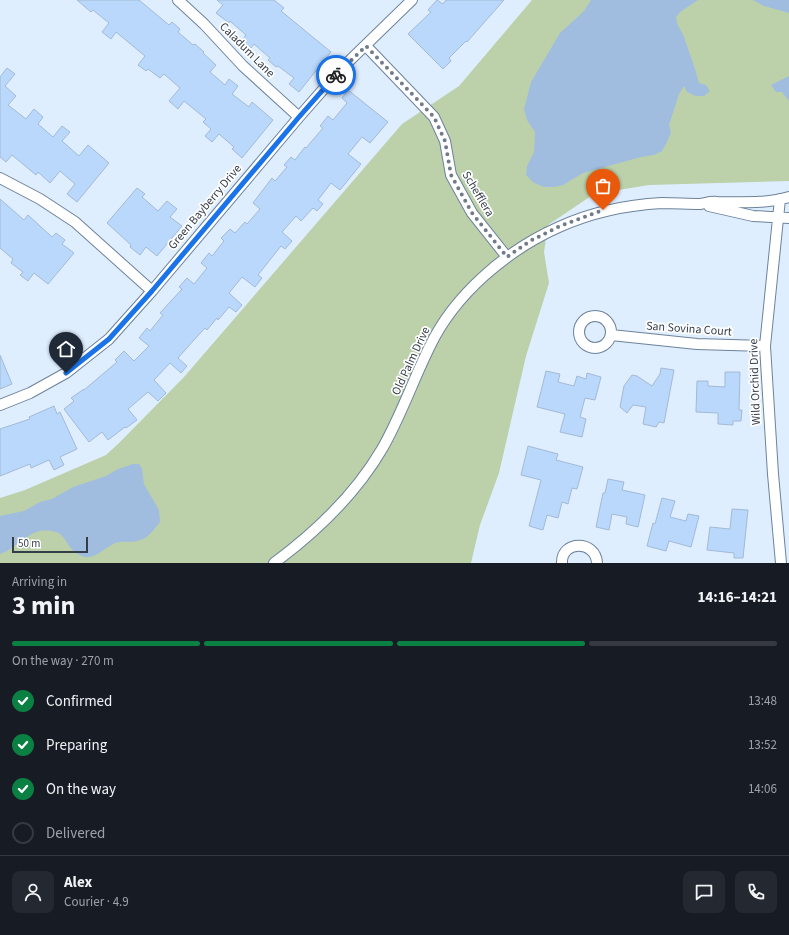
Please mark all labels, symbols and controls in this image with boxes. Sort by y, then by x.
street label: Caladum Lane [216,19,278,81]
courier [316,55,356,95]
icon: bike [325,64,347,86]
street label: Green Bayberry Drive [164,161,246,253]
street label: Schefflera [458,168,498,220]
pin [586,169,620,210]
icon: bag [592,175,614,197]
street label: San Sovina Court [646,318,732,340]
street label: Old Palm Drive [388,324,434,398]
pin [49,332,83,373]
icon: home [55,338,77,360]
street label: Wild Orchid Drive [745,338,765,426]
scale bar [12,535,88,554]
text: 50 m [18,536,40,551]
text: Arriving in [12,573,67,591]
text: 3 min [12,587,75,624]
text: 14:16–14:21 [697,587,777,608]
text: On the way · 270 m [12,652,114,670]
icon: check [12,690,34,712]
text: Confirmed [46,691,112,712]
text: 13:48 [748,692,777,710]
icon: check [12,734,34,756]
text: Preparing [46,735,107,756]
text: 13:52 [748,736,777,754]
icon: check [12,778,34,800]
text: On the way [46,779,116,800]
text: 14:06 [748,780,777,798]
text: Delivered [46,823,105,844]
button: person [12,871,54,913]
button: chat [683,871,725,913]
button: phone [735,871,777,913]
text: Alex [64,872,92,893]
text: Courier · 4.9 [64,893,129,911]

